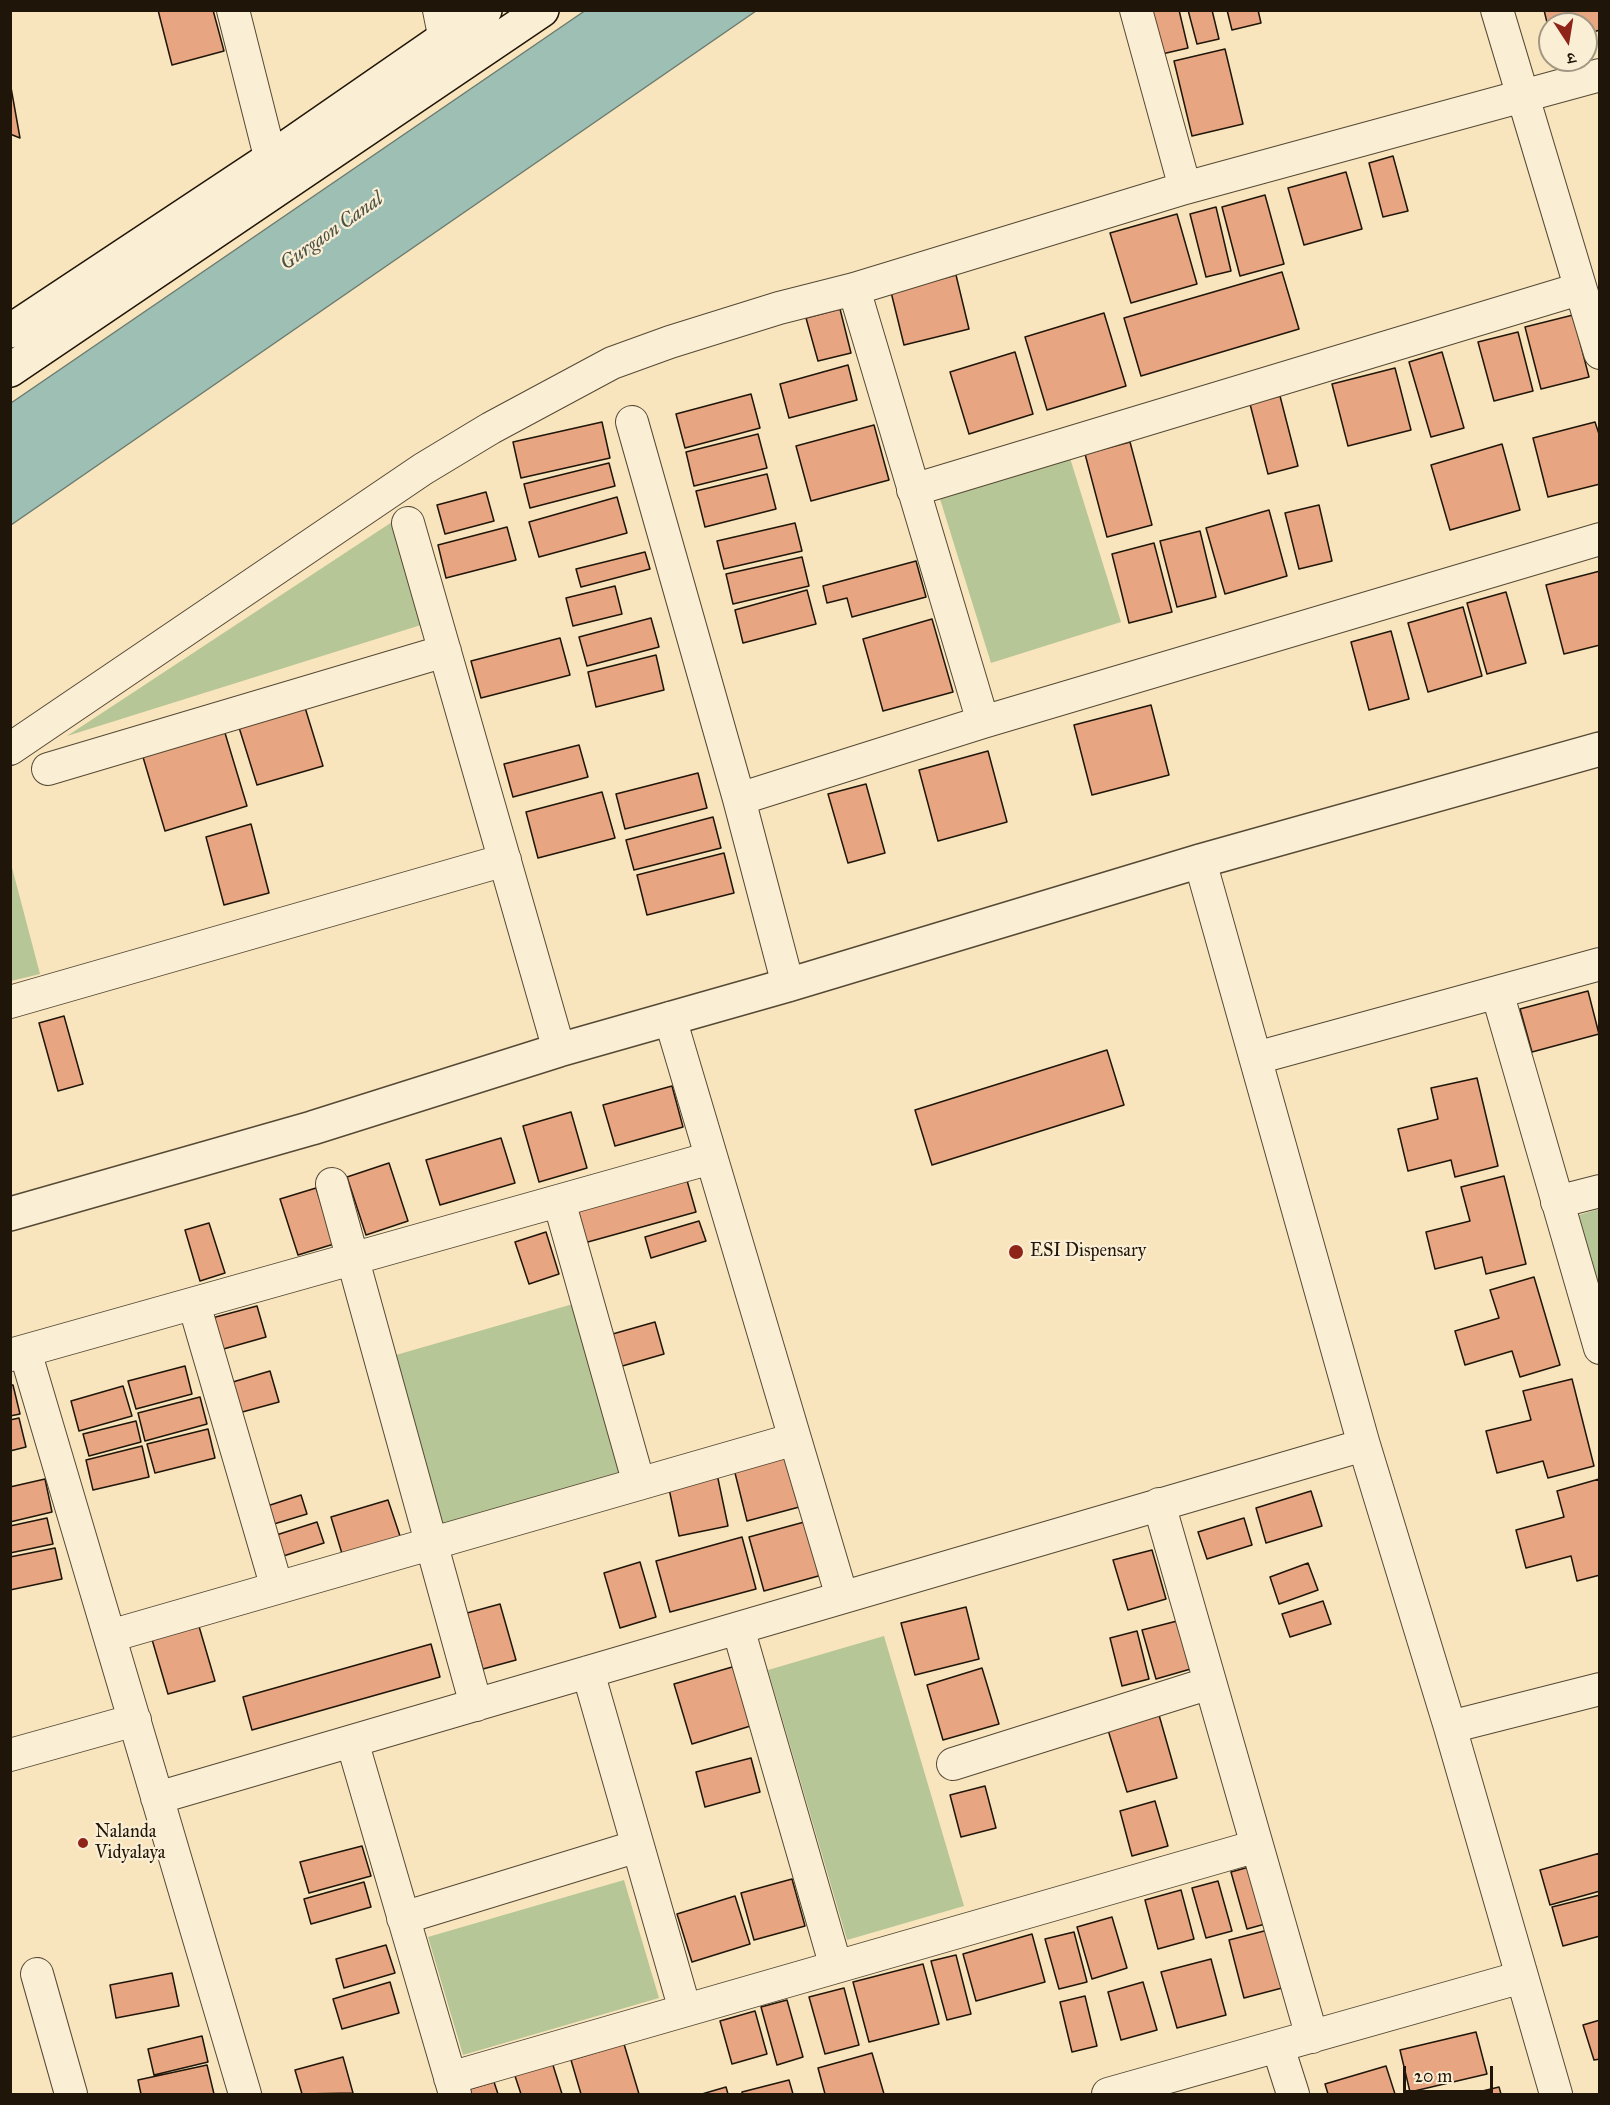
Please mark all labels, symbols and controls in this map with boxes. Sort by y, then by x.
north arrow [1538,12,1598,72]
text: उ [1565,48,1577,68]
water label: Gurgaon Canal [276,188,388,276]
place label: ESI Dispensary [1030,1241,1146,1263]
marker: ESI Dispensary [1007,1243,1025,1261]
place label: Nalanda Vidyalaya [95,1822,165,1864]
marker: Nalanda Vidyalaya [76,1836,90,1850]
scale bar [1406,2054,1496,2092]
text: 20 m [1414,2065,1452,2087]

